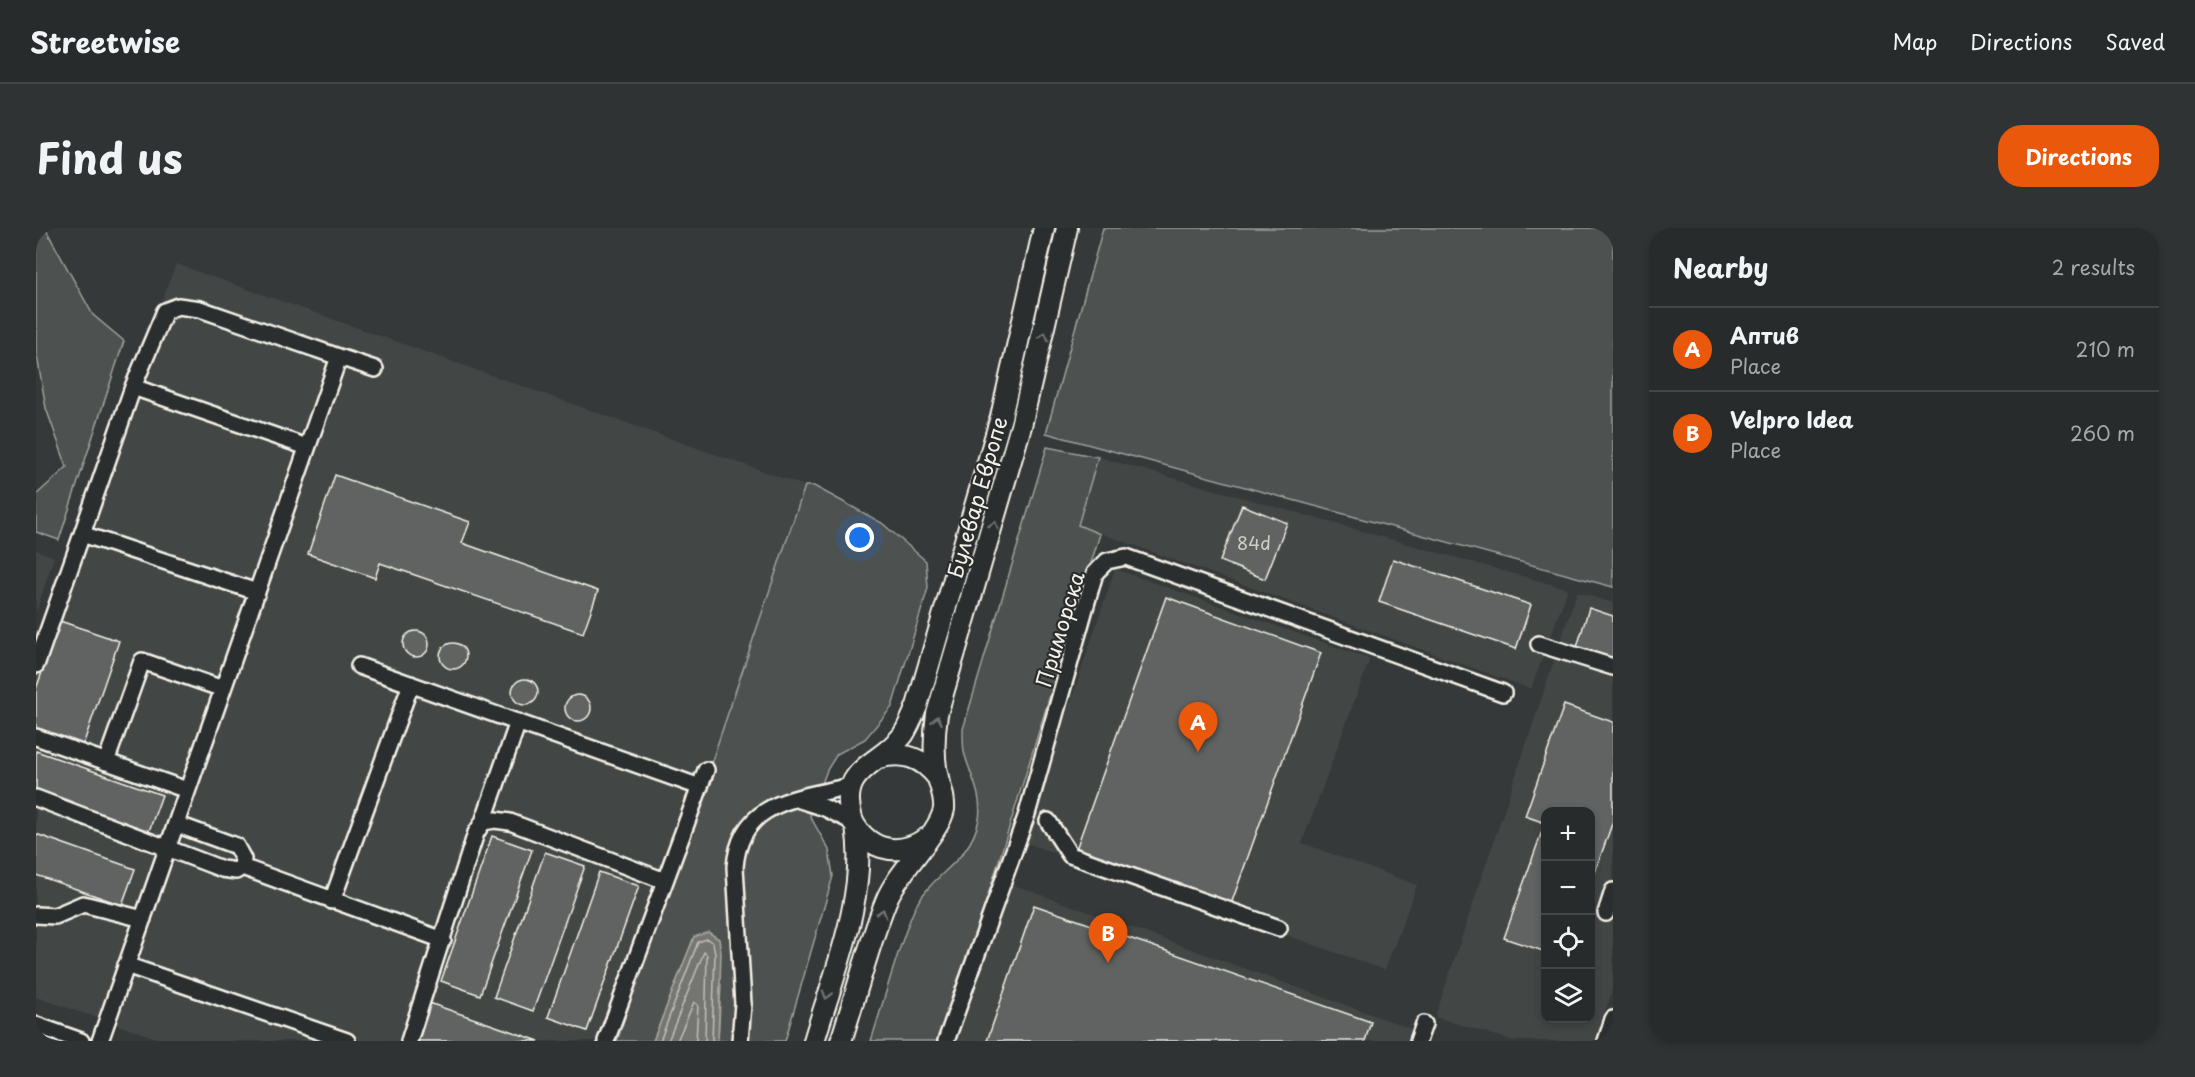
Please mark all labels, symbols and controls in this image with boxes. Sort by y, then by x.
text: Streetwise [30,20,180,63]
text: Map [1892,25,1937,57]
text: Directions [1970,25,2072,57]
text: Saved [2105,25,2165,57]
text: Find us [36,125,183,188]
button: Directions [1998,125,2159,187]
text: Nearby [1673,248,1768,287]
text: 2 results [2052,252,2135,282]
text: Аптив [1730,318,1799,351]
one-way arrow [1036,331,1049,341]
text: A [1685,334,1700,364]
text: 210 m [2076,334,2135,364]
text: Place [1730,351,1781,381]
text: Velpro Idea [1730,402,1854,435]
street label: Булевар Европе [938,412,1014,582]
text: B [1686,418,1699,448]
text: 260 m [2070,418,2135,448]
text: Place [1730,435,1781,465]
one-way arrow [987,520,999,530]
your location [845,523,874,552]
house number: 84d [1237,529,1271,556]
street label: Приморска [1026,567,1092,691]
pin: A [1178,702,1218,752]
one-way arrow [930,715,943,725]
map controls [1541,807,1595,1023]
button: + [1541,807,1595,861]
button: − [1541,861,1595,915]
one-way arrow [875,908,887,919]
pin: B [1088,914,1128,963]
button: locate [1541,915,1595,969]
button: layers [1541,969,1595,1023]
one-way arrow [822,989,834,1000]

